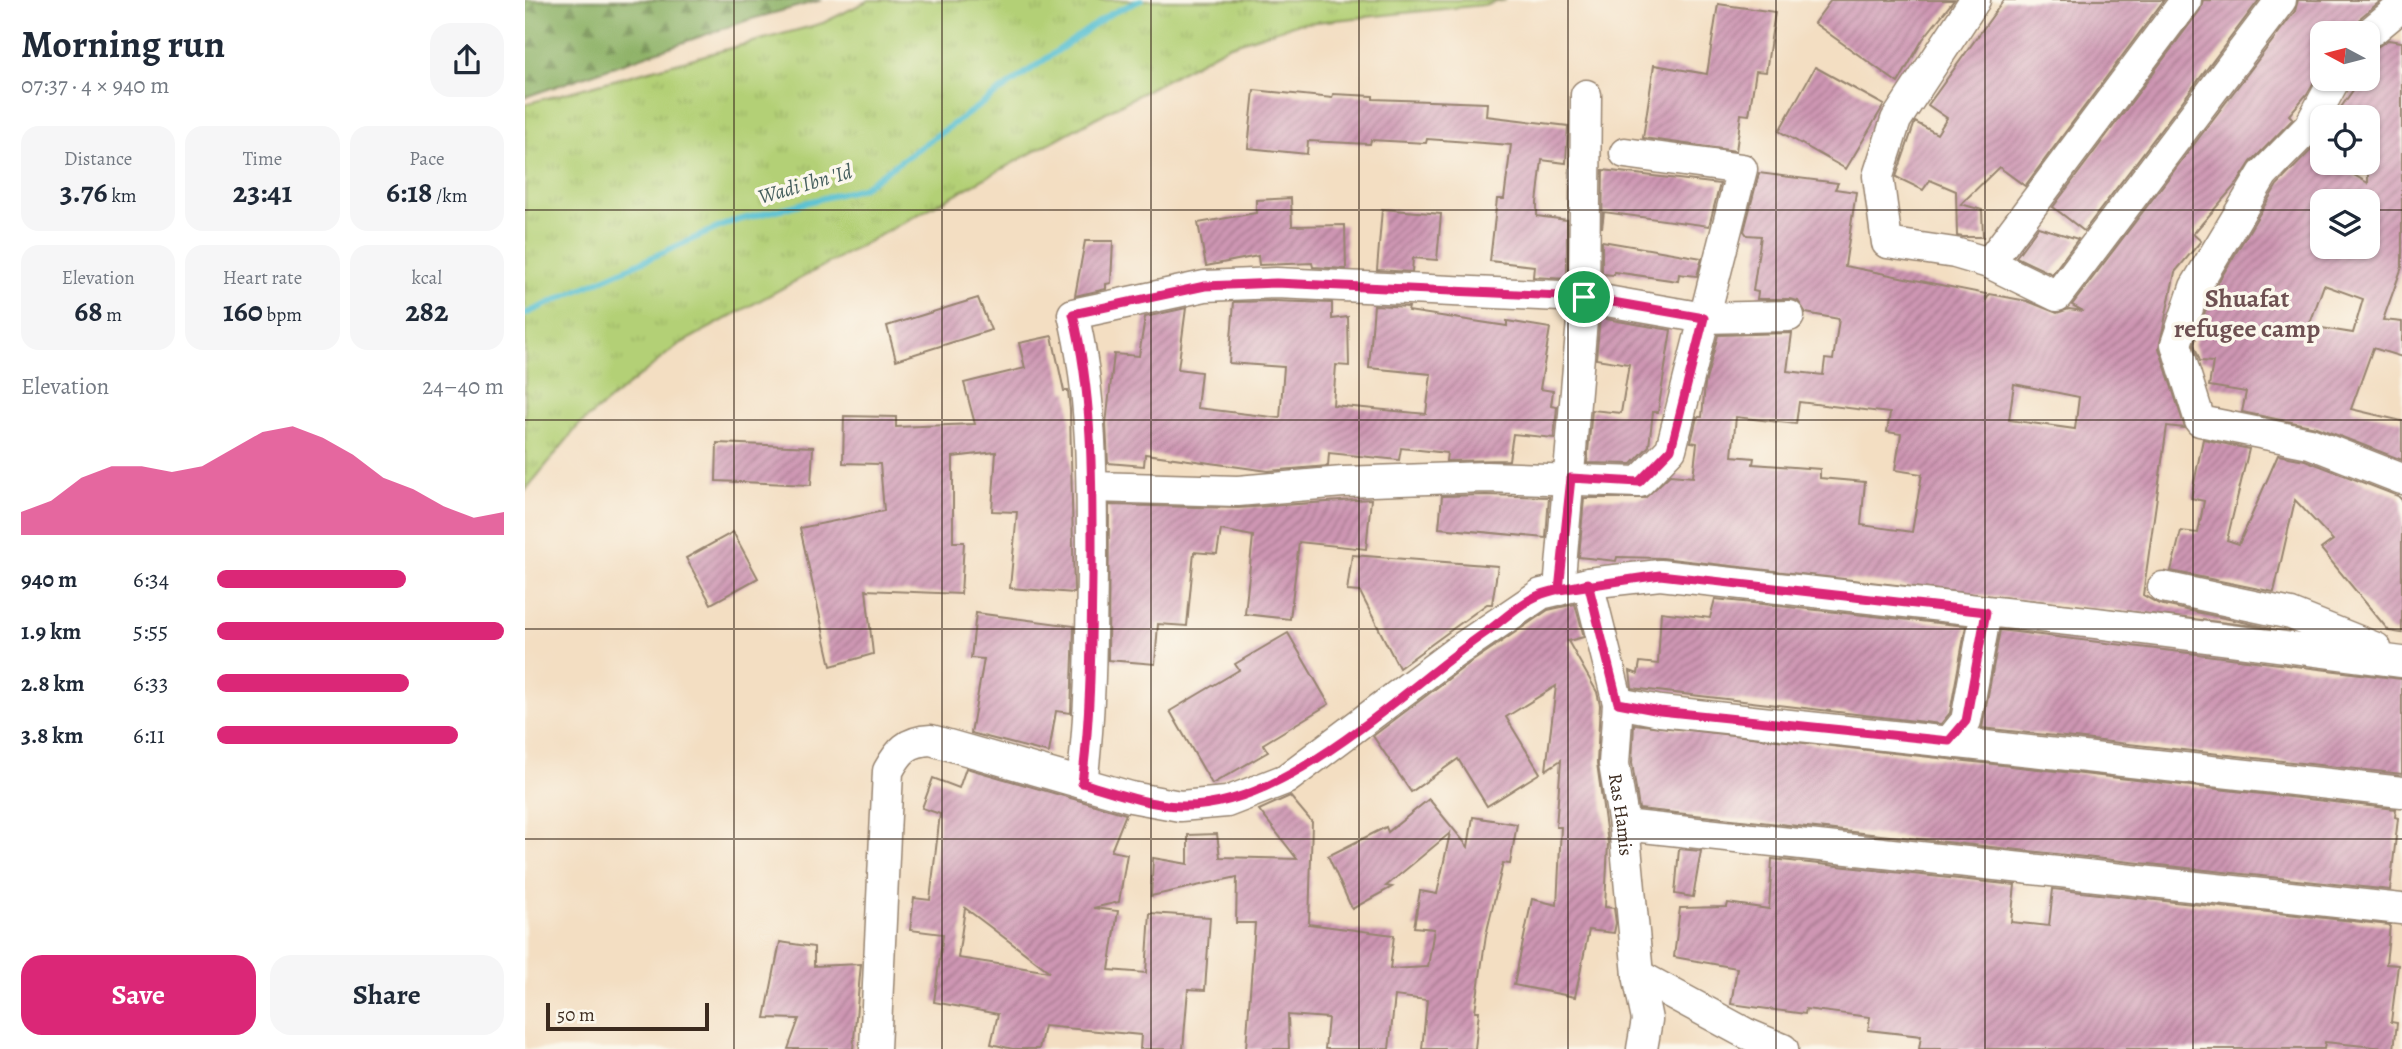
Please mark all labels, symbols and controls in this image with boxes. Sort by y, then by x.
text: Morning run [21,18,225,70]
north arrow [2310,21,2380,91]
map controls [2310,21,2380,259]
button: share [430,23,504,97]
text: 07:37 · 4 × 940 m [21,70,169,101]
button: locate [2310,105,2380,175]
text: Distance [64,146,132,172]
text: Time [243,146,282,172]
text: Pace [409,146,444,172]
water label: Wadi Ibn 'Id [755,157,856,211]
text: 3.76 [60,172,108,212]
text: 23:41 [233,172,292,212]
text: 6:18 [386,172,432,212]
text: km [108,183,137,209]
text: /km [432,183,468,209]
button: layers [2310,189,2380,259]
text: Elevation [62,265,135,291]
text: Heart rate [223,265,302,291]
text: kcal [412,265,442,291]
pin [1554,267,1614,327]
icon: arrive [1565,278,1603,316]
district label: Shuafat refugee camp [2174,281,2320,346]
text: 68 [74,291,103,331]
text: 160 [223,291,263,331]
text: 282 [405,291,449,331]
text: m [103,302,122,328]
text: bpm [263,302,302,328]
text: Elevation [21,371,109,402]
text: 24–40 m [422,371,504,402]
text: 940 m [21,564,77,595]
text: 6:34 [133,564,169,595]
text: 1.9 km [21,616,81,647]
text: 5:55 [133,616,168,647]
text: 2.8 km [21,668,85,699]
text: 6:33 [133,668,168,699]
text: 3.8 km [21,720,83,751]
text: 6:11 [133,720,165,751]
street label: Ras Hamis [1602,772,1639,857]
button: Save [21,955,256,1035]
button: Share [270,955,504,1035]
scale bar [546,1000,709,1032]
text: 50 m [557,1002,595,1028]

